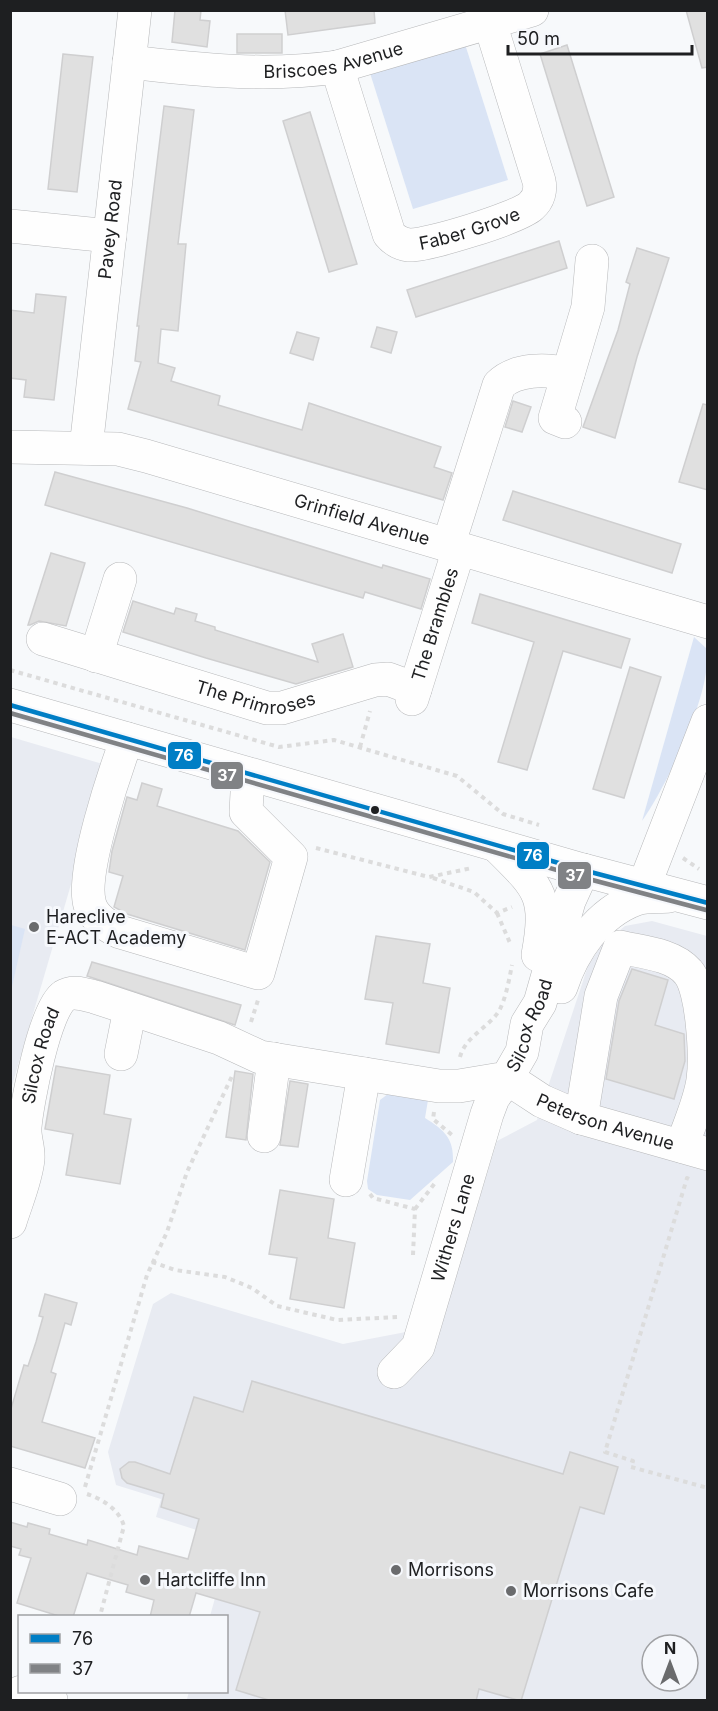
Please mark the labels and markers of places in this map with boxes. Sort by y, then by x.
unlabelled marker [369,804,381,816]
place label: Hareclive E-ACT Academy [46,906,186,948]
marker: Hareclive E-ACT Academy [27,920,41,934]
place label: Morrisons [408,1559,494,1580]
marker: Morrisons [389,1563,403,1577]
place label: Hartcliffe Inn [157,1569,266,1590]
marker: Hartcliffe Inn [138,1573,152,1587]
place label: Morrisons Cafe [523,1580,654,1601]
marker: Morrisons Cafe [504,1584,518,1598]

